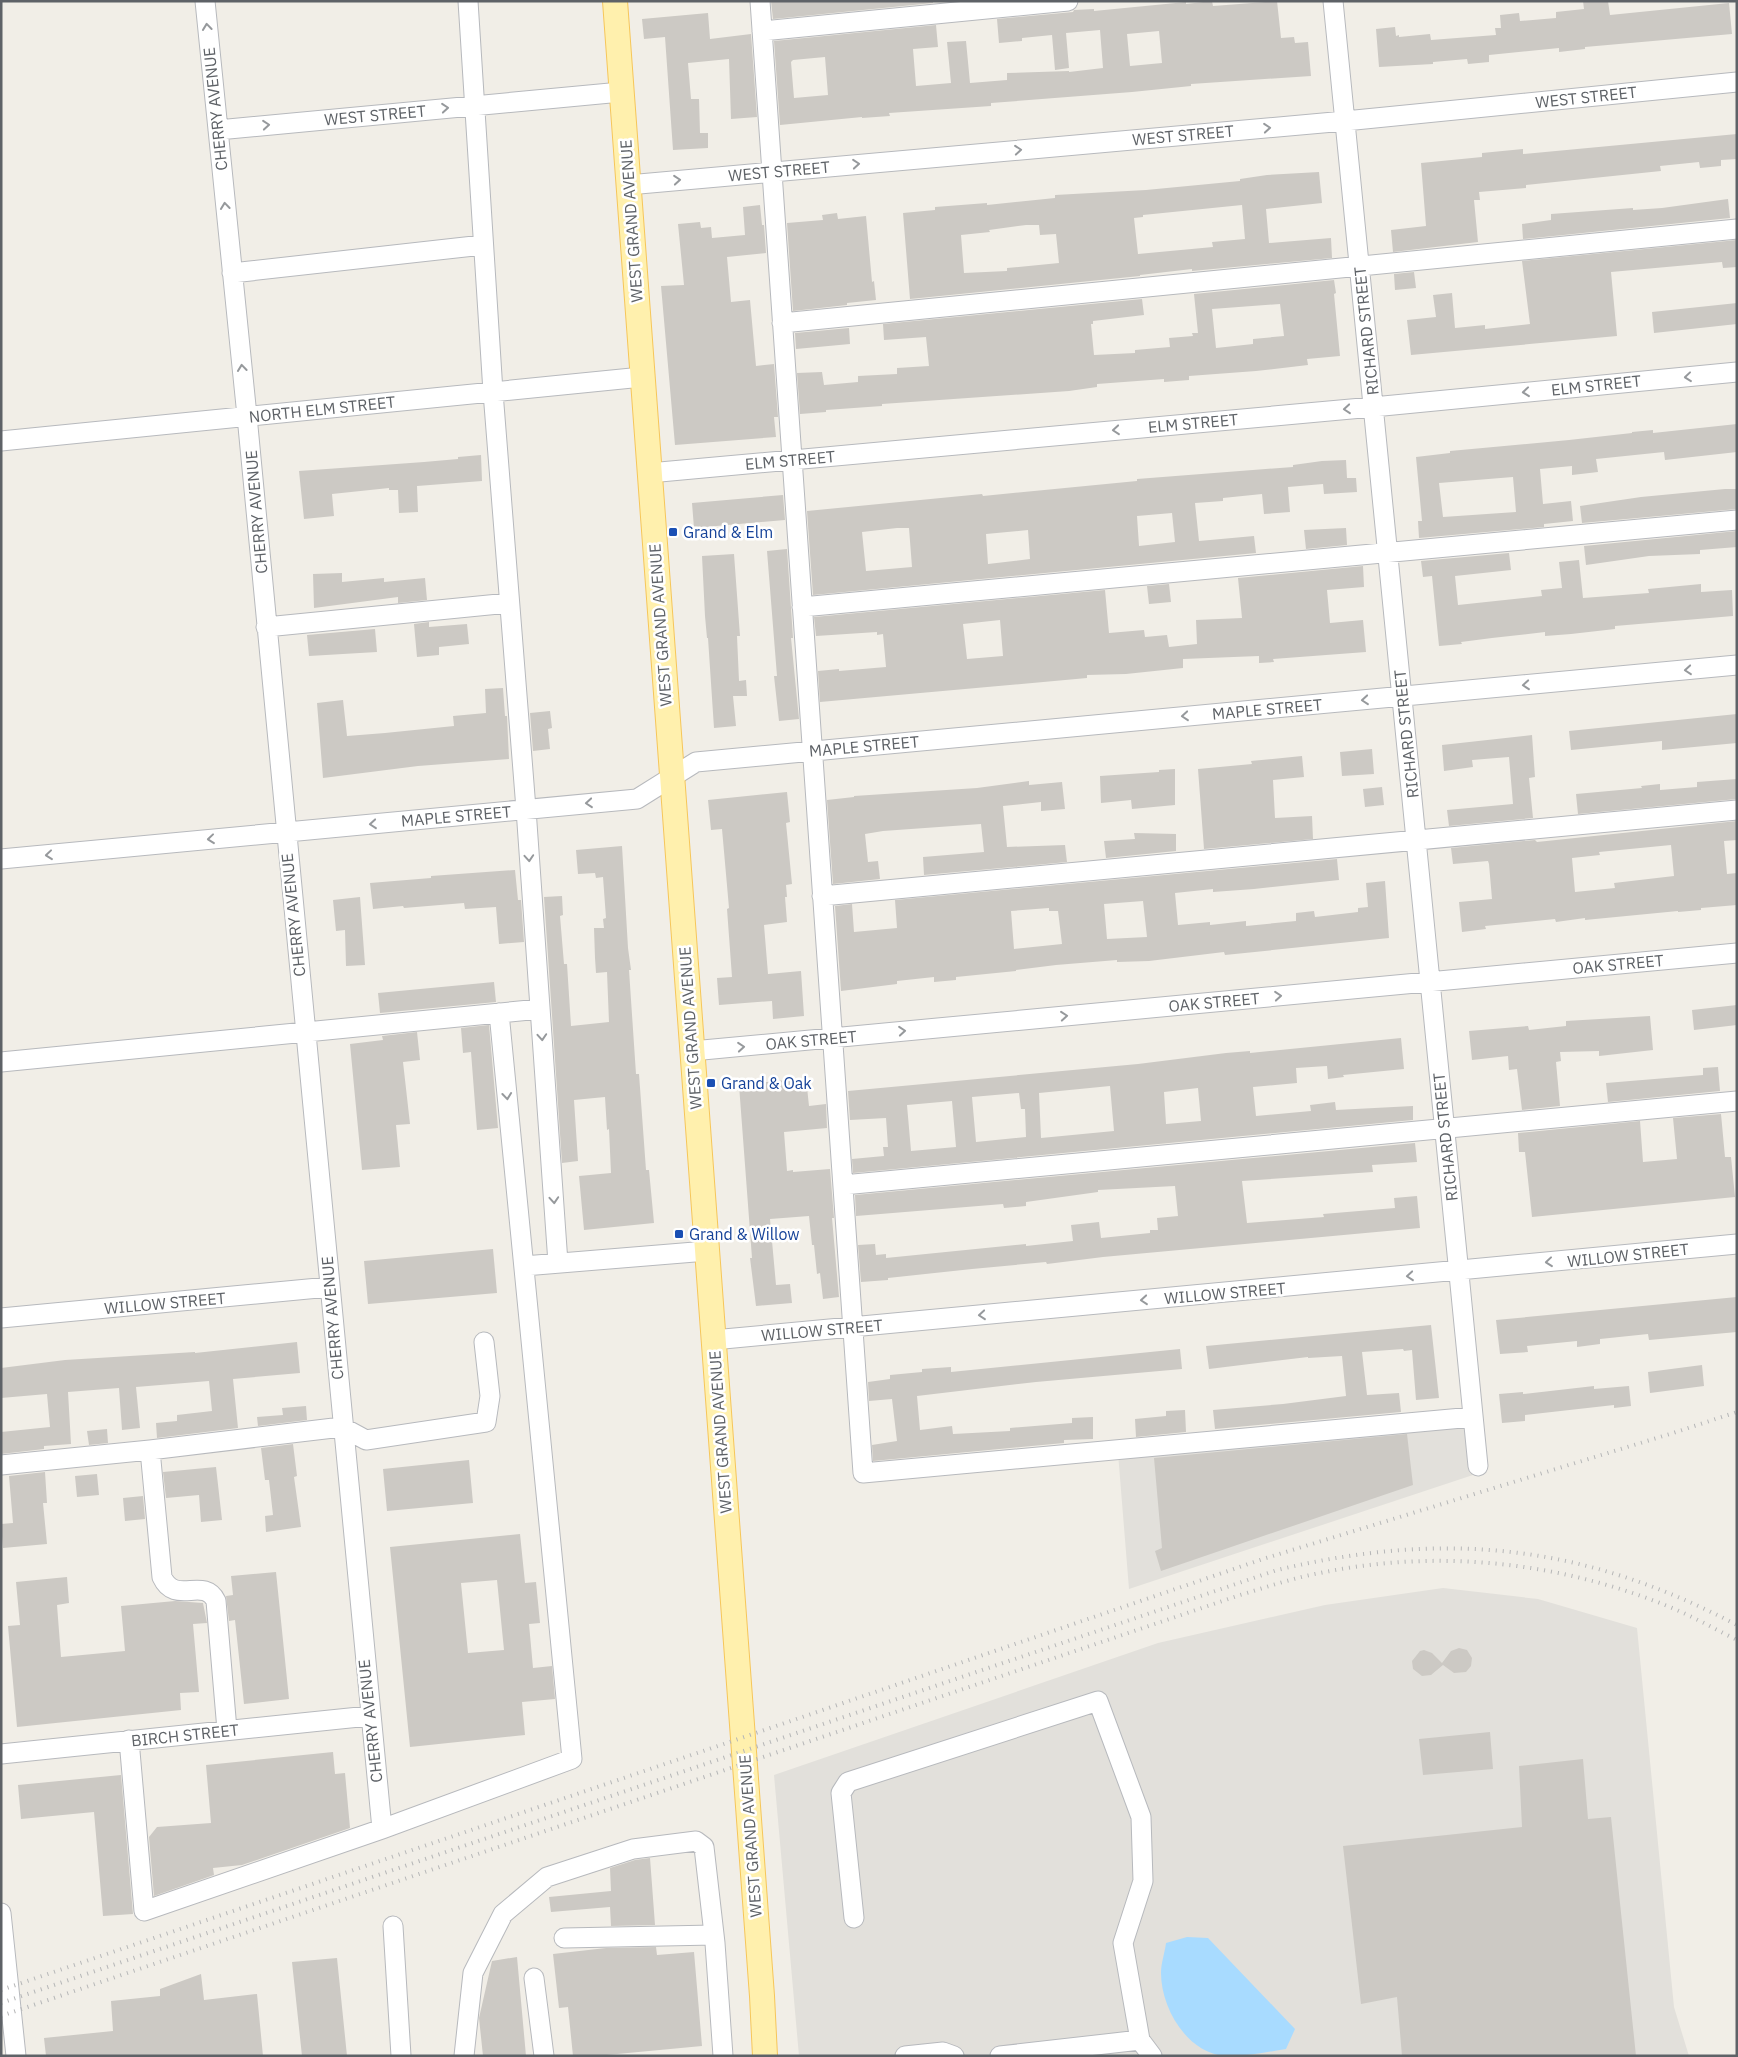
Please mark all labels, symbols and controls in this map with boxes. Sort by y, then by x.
one-way arrow [202,23,213,31]
street label: CHERRY AVENUE [199,46,231,172]
street label: WEST STREET [1534,82,1638,112]
street label: WEST STREET [323,101,427,129]
one-way arrow [442,103,450,114]
one-way arrow [262,120,270,131]
street label: WEST STREET [1131,121,1235,149]
one-way arrow [1263,122,1271,133]
street label: WEST GRAND AVENUE [615,139,647,303]
one-way arrow [1014,145,1022,156]
street label: WEST STREET [727,157,831,185]
one-way arrow [852,159,860,170]
one-way arrow [673,175,681,186]
one-way arrow [220,202,231,210]
street label: RICHARD STREET [1349,266,1383,396]
one-way arrow [237,363,248,371]
street label: ELM STREET [1550,370,1642,400]
one-way arrow [1684,371,1692,382]
one-way arrow [1522,386,1530,397]
street label: NORTH ELM STREET [248,391,396,427]
one-way arrow [1343,404,1351,415]
street label: ELM STREET [1147,409,1239,437]
one-way arrow [1111,425,1119,436]
street label: ELM STREET [744,446,836,474]
street label: CHERRY AVENUE [241,449,271,575]
place label: Grand & Elm [683,522,773,542]
marker: Grand & Elm [667,526,679,538]
street label: WEST GRAND AVENUE [644,543,676,707]
one-way arrow [1684,664,1692,675]
street label: RICHARD STREET [1389,669,1423,799]
one-way arrow [1522,679,1530,690]
street label: MAPLE STREET [1211,694,1323,724]
one-way arrow [1360,694,1368,705]
one-way arrow [1181,710,1189,721]
street label: MAPLE STREET [808,731,920,761]
one-way arrow [584,798,592,809]
street label: MAPLE STREET [400,801,512,831]
one-way arrow [368,818,376,829]
one-way arrow [207,833,215,844]
one-way arrow [45,849,53,860]
street label: CHERRY AVENUE [277,852,309,978]
one-way arrow [524,854,535,862]
street label: WEST GRAND AVENUE [674,946,706,1110]
street label: OAK STREET [1572,950,1664,978]
street label: OAK STREET [1168,988,1260,1016]
one-way arrow [1275,991,1283,1002]
one-way arrow [1060,1011,1068,1022]
street label: OAK STREET [765,1026,857,1054]
one-way arrow [899,1026,907,1037]
one-way arrow [536,1034,547,1042]
one-way arrow [737,1041,745,1052]
street label: RICHARD STREET [1428,1072,1462,1202]
place label: Grand & Oak [721,1073,812,1093]
marker: Grand & Oak [705,1077,717,1089]
one-way arrow [501,1092,512,1100]
one-way arrow [548,1196,559,1204]
place label: Grand & Willow [689,1224,800,1244]
marker: Grand & Willow [673,1228,685,1240]
street label: WILLOW STREET [1566,1239,1690,1271]
street label: CHERRY AVENUE [317,1255,347,1381]
one-way arrow [1545,1257,1553,1268]
one-way arrow [1406,1270,1414,1281]
street label: WILLOW STREET [1163,1278,1287,1308]
street label: WILLOW STREET [103,1288,227,1318]
one-way arrow [1139,1295,1147,1306]
one-way arrow [978,1310,986,1321]
street label: WILLOW STREET [760,1315,884,1345]
street label: WEST GRAND AVENUE [704,1350,736,1514]
street label: CHERRY AVENUE [354,1658,386,1784]
street label: BIRCH STREET [130,1719,240,1751]
street label: WEST GRAND AVENUE [734,1754,766,1918]

